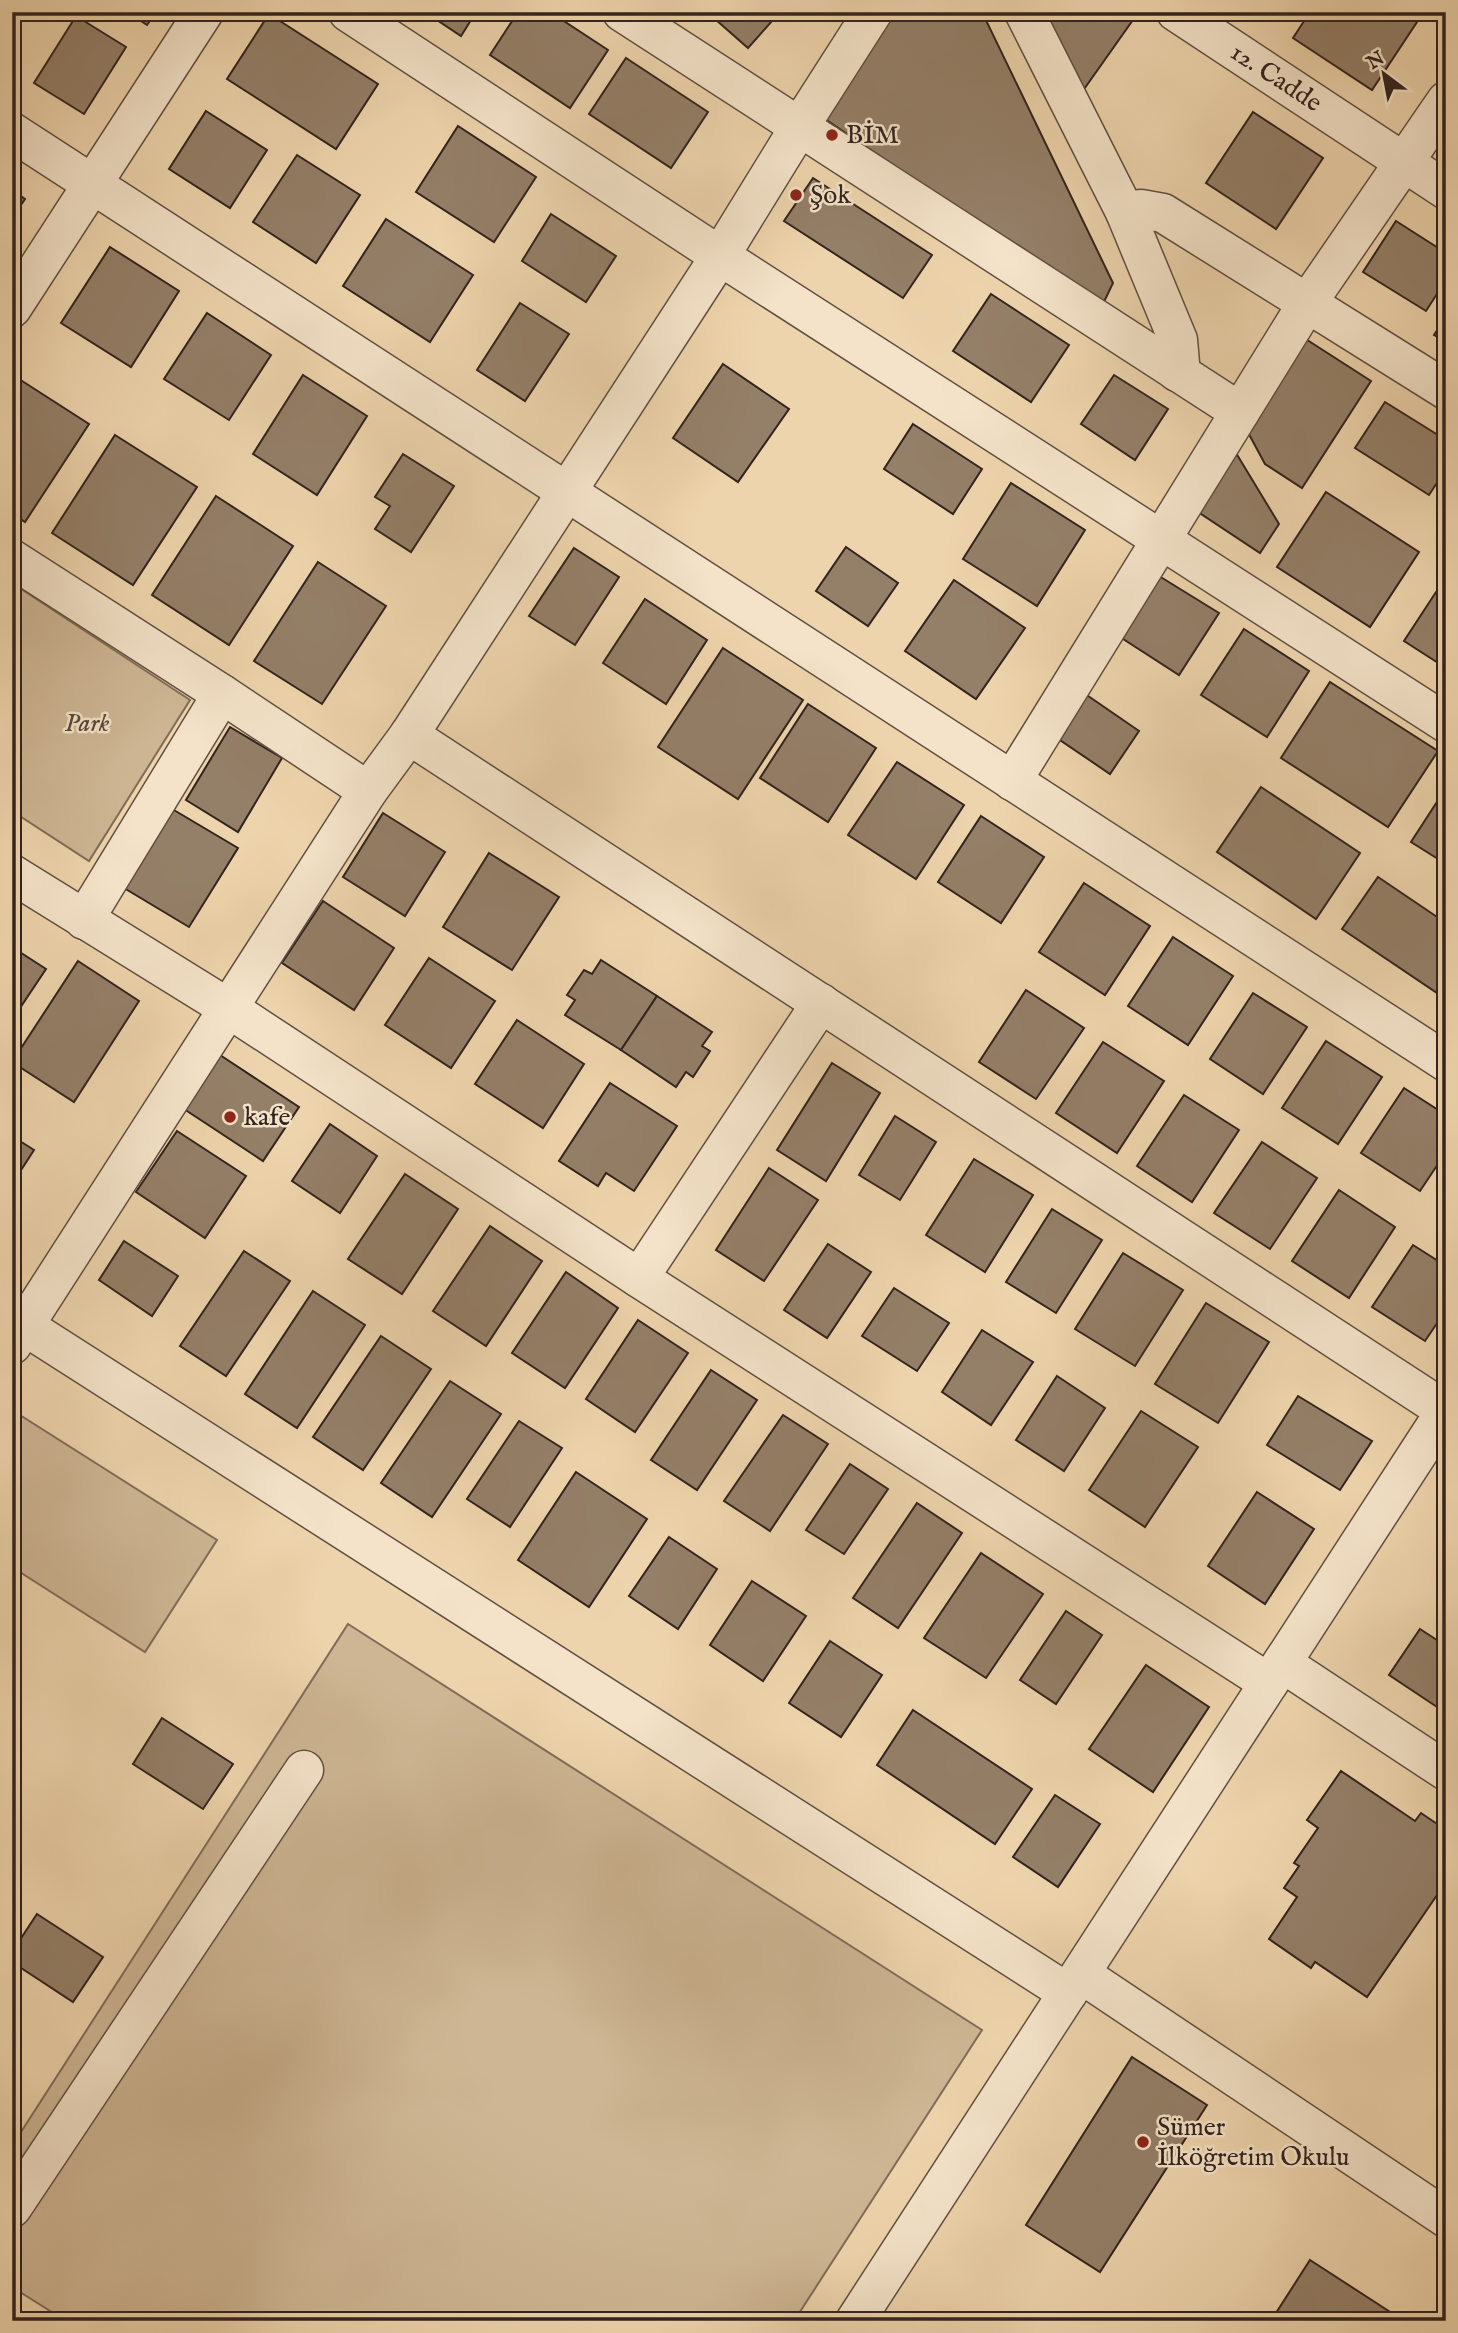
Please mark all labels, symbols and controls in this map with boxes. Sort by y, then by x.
street label: 12. Cadde [1224,36,1328,120]
north arrow [1350,38,1420,108]
text: N [1362,46,1390,76]
place label: BİM [846,119,899,152]
marker: BİM [824,127,840,143]
place label: Şok [810,179,852,212]
marker: Şok [788,187,804,203]
park label: Park [65,707,110,740]
place label: kafe [244,1101,290,1134]
marker: kafe [222,1109,238,1125]
place label: Sümer İlköğretim Okulu [1157,2111,1350,2174]
marker: Sümer İlköğretim Okulu [1135,2134,1151,2150]

